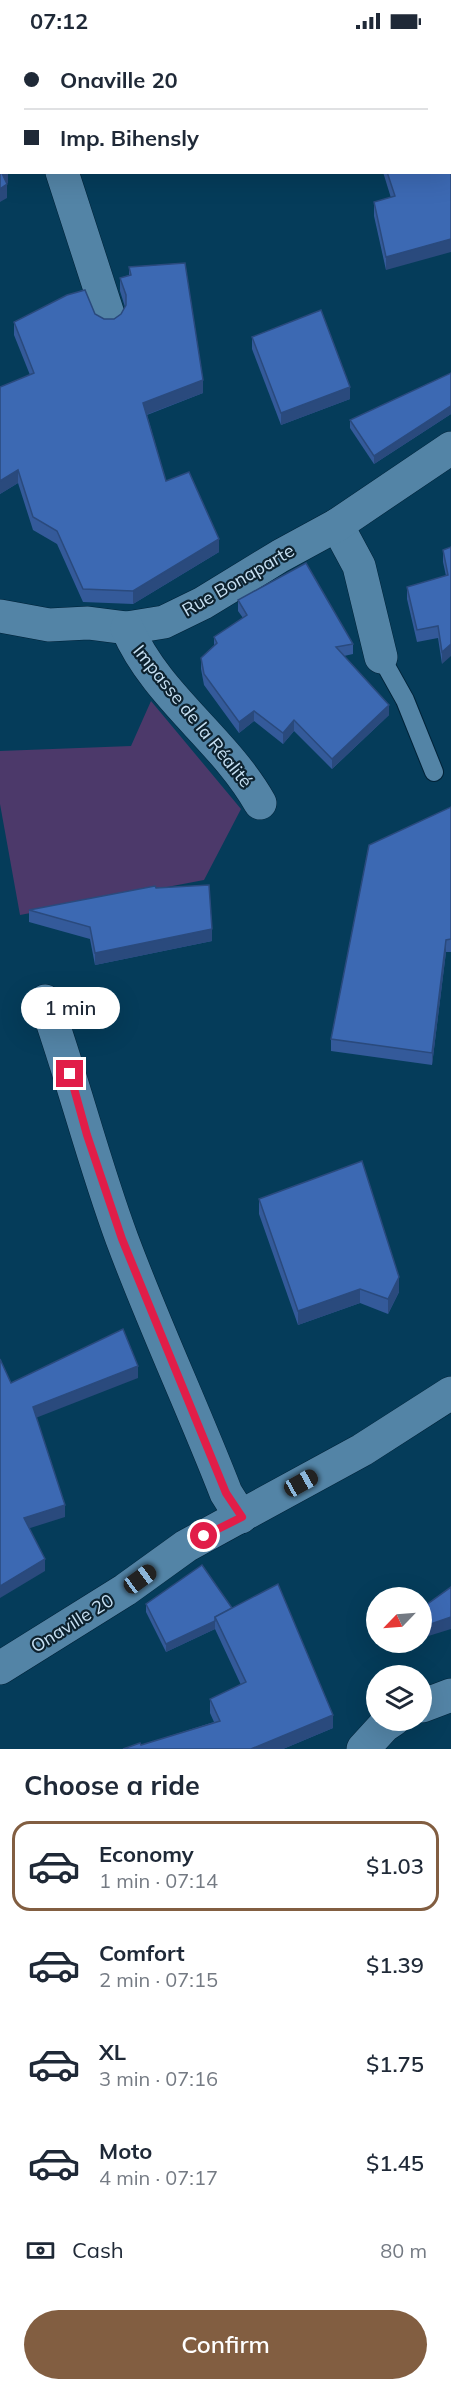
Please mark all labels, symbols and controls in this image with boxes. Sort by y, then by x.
text: 07:12 [30,7,88,35]
text: Onaville 20 [60,66,178,94]
text: Imp. Bihensly [60,124,199,152]
street label: Rue Bonaparte [178,539,298,621]
street label: Impasse de la Réalité [128,640,258,792]
callout: 1 min [20,987,119,1029]
text: 1 min [45,995,96,1020]
route end [56,1060,83,1087]
car [281,1466,321,1500]
route start [190,1522,217,1549]
car [120,1561,160,1597]
north arrow [366,1587,432,1653]
map controls [366,1587,432,1731]
street label: Onaville 20 [26,1588,118,1658]
button: layers [366,1665,432,1731]
text: Choose a ride [24,1768,200,1802]
icon: car [27,1839,81,1893]
text: Economy [99,1840,194,1868]
text: $1.03 [366,1852,424,1880]
text: 1 min · 07:14 [99,1868,218,1893]
icon: car [27,1938,81,1992]
text: Comfort [99,1939,185,1967]
text: $1.39 [366,1951,424,1979]
text: 2 min · 07:15 [99,1967,218,1992]
icon: car [27,2037,81,2091]
text: XL [99,2038,126,2066]
text: $1.75 [366,2050,424,2078]
text: 3 min · 07:16 [99,2066,218,2091]
icon: car [27,2136,81,2190]
text: Moto [99,2137,152,2165]
text: $1.45 [366,2149,424,2177]
text: 4 min · 07:17 [99,2165,218,2190]
icon: cash [24,2234,57,2267]
text: Cash [72,2236,124,2264]
text: 80 m [380,2238,427,2263]
button: Confirm [24,2310,427,2379]

